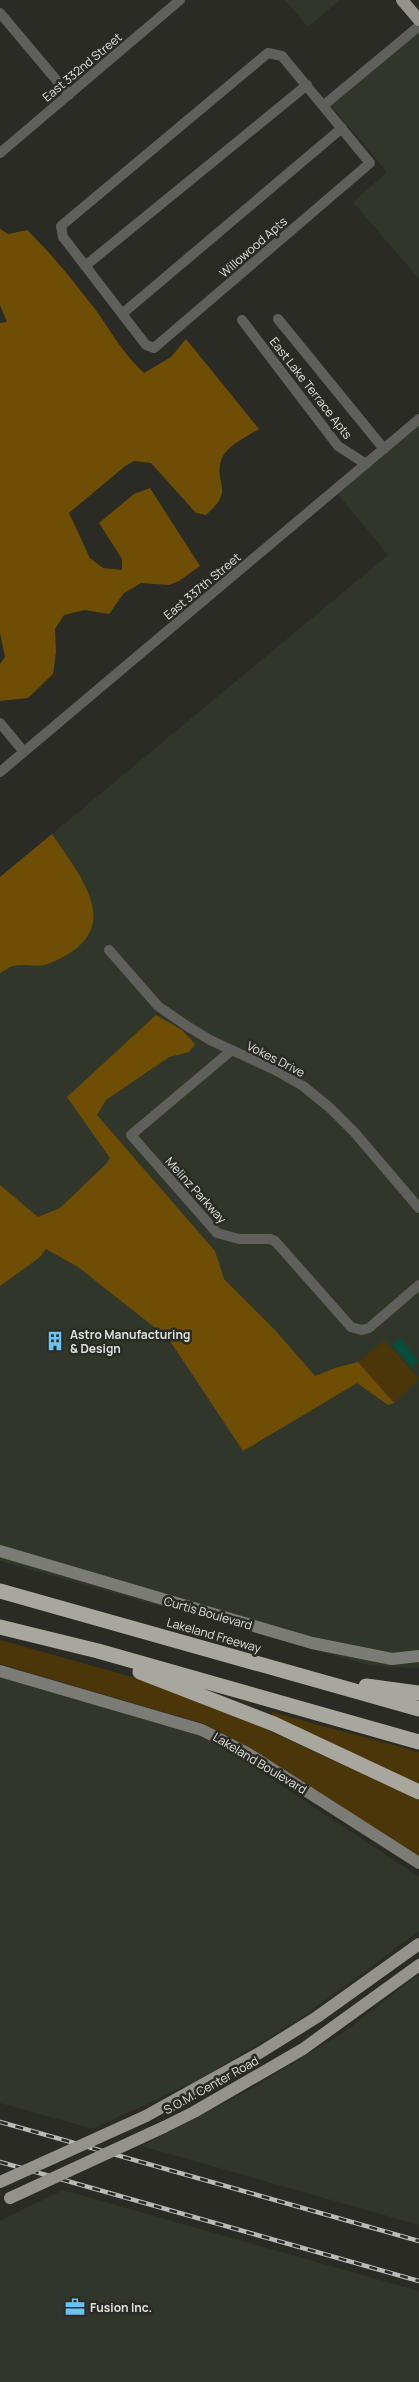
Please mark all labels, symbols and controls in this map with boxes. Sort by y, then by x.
street label: East 332nd Street [39,29,126,105]
street label: Willowood Apts [215,213,291,281]
street label: East Lake Terrace Apts [266,334,356,442]
street label: East 337th Street [160,549,244,623]
street label: Vokes Drive [244,1037,308,1081]
street label: Melinz Parkway [162,1153,231,1227]
place label: Astro Manufacturing & Design [70,1326,190,1357]
building icon: Astro Manufacturing & Design [44,1330,66,1352]
street label: Curtis Boulevard [162,1592,254,1634]
street label: Lakeland Freeway [165,1613,264,1657]
street label: Lakeland Boulevard [210,1728,310,1798]
street label: S.O.M. Center Road [160,2052,262,2118]
office icon: Fusion Inc. [64,2296,86,2318]
place label: Fusion Inc. [90,2299,152,2316]

